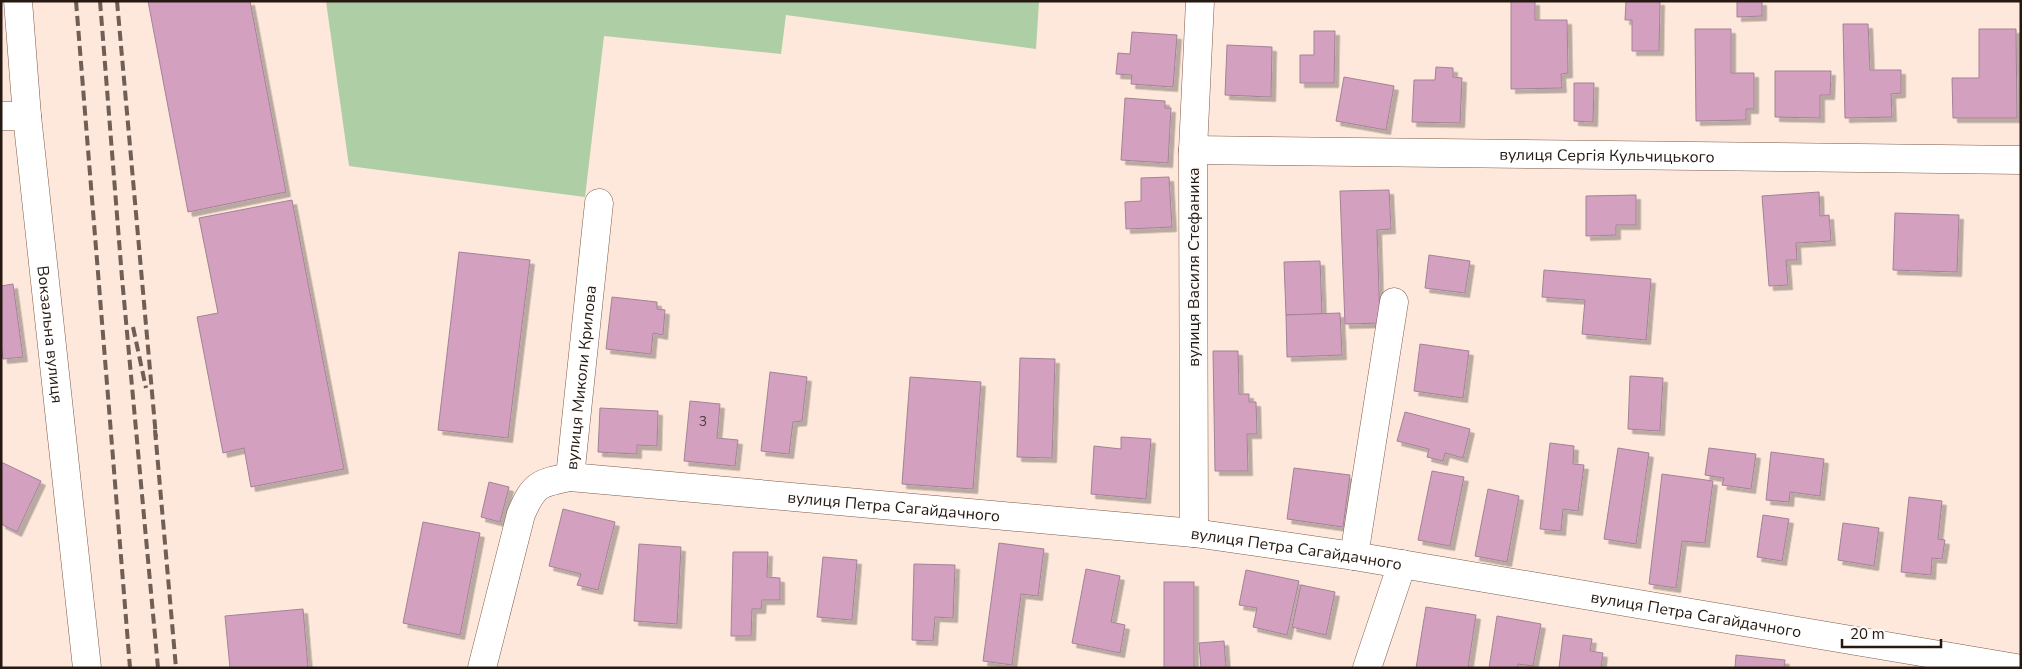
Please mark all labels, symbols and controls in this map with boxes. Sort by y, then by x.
street label: вулиця Сергія Кульчицького [1499,144,1715,168]
street label: вулиця Василя Стефаника [1183,167,1205,367]
street label: Вокзальна вулиця [31,265,68,404]
street label: вулиця Миколи Крилова [561,284,602,471]
house number: 3 [699,412,707,431]
street label: вулиця Петра Сагайдачного [787,487,1001,528]
street label: вулиця Петра Сагайдачного [1189,523,1404,576]
street label: вулиця Петра Сагайдачного [1589,586,1803,644]
scale bar [1842,616,1941,648]
text: 20 m [1850,624,1885,644]

